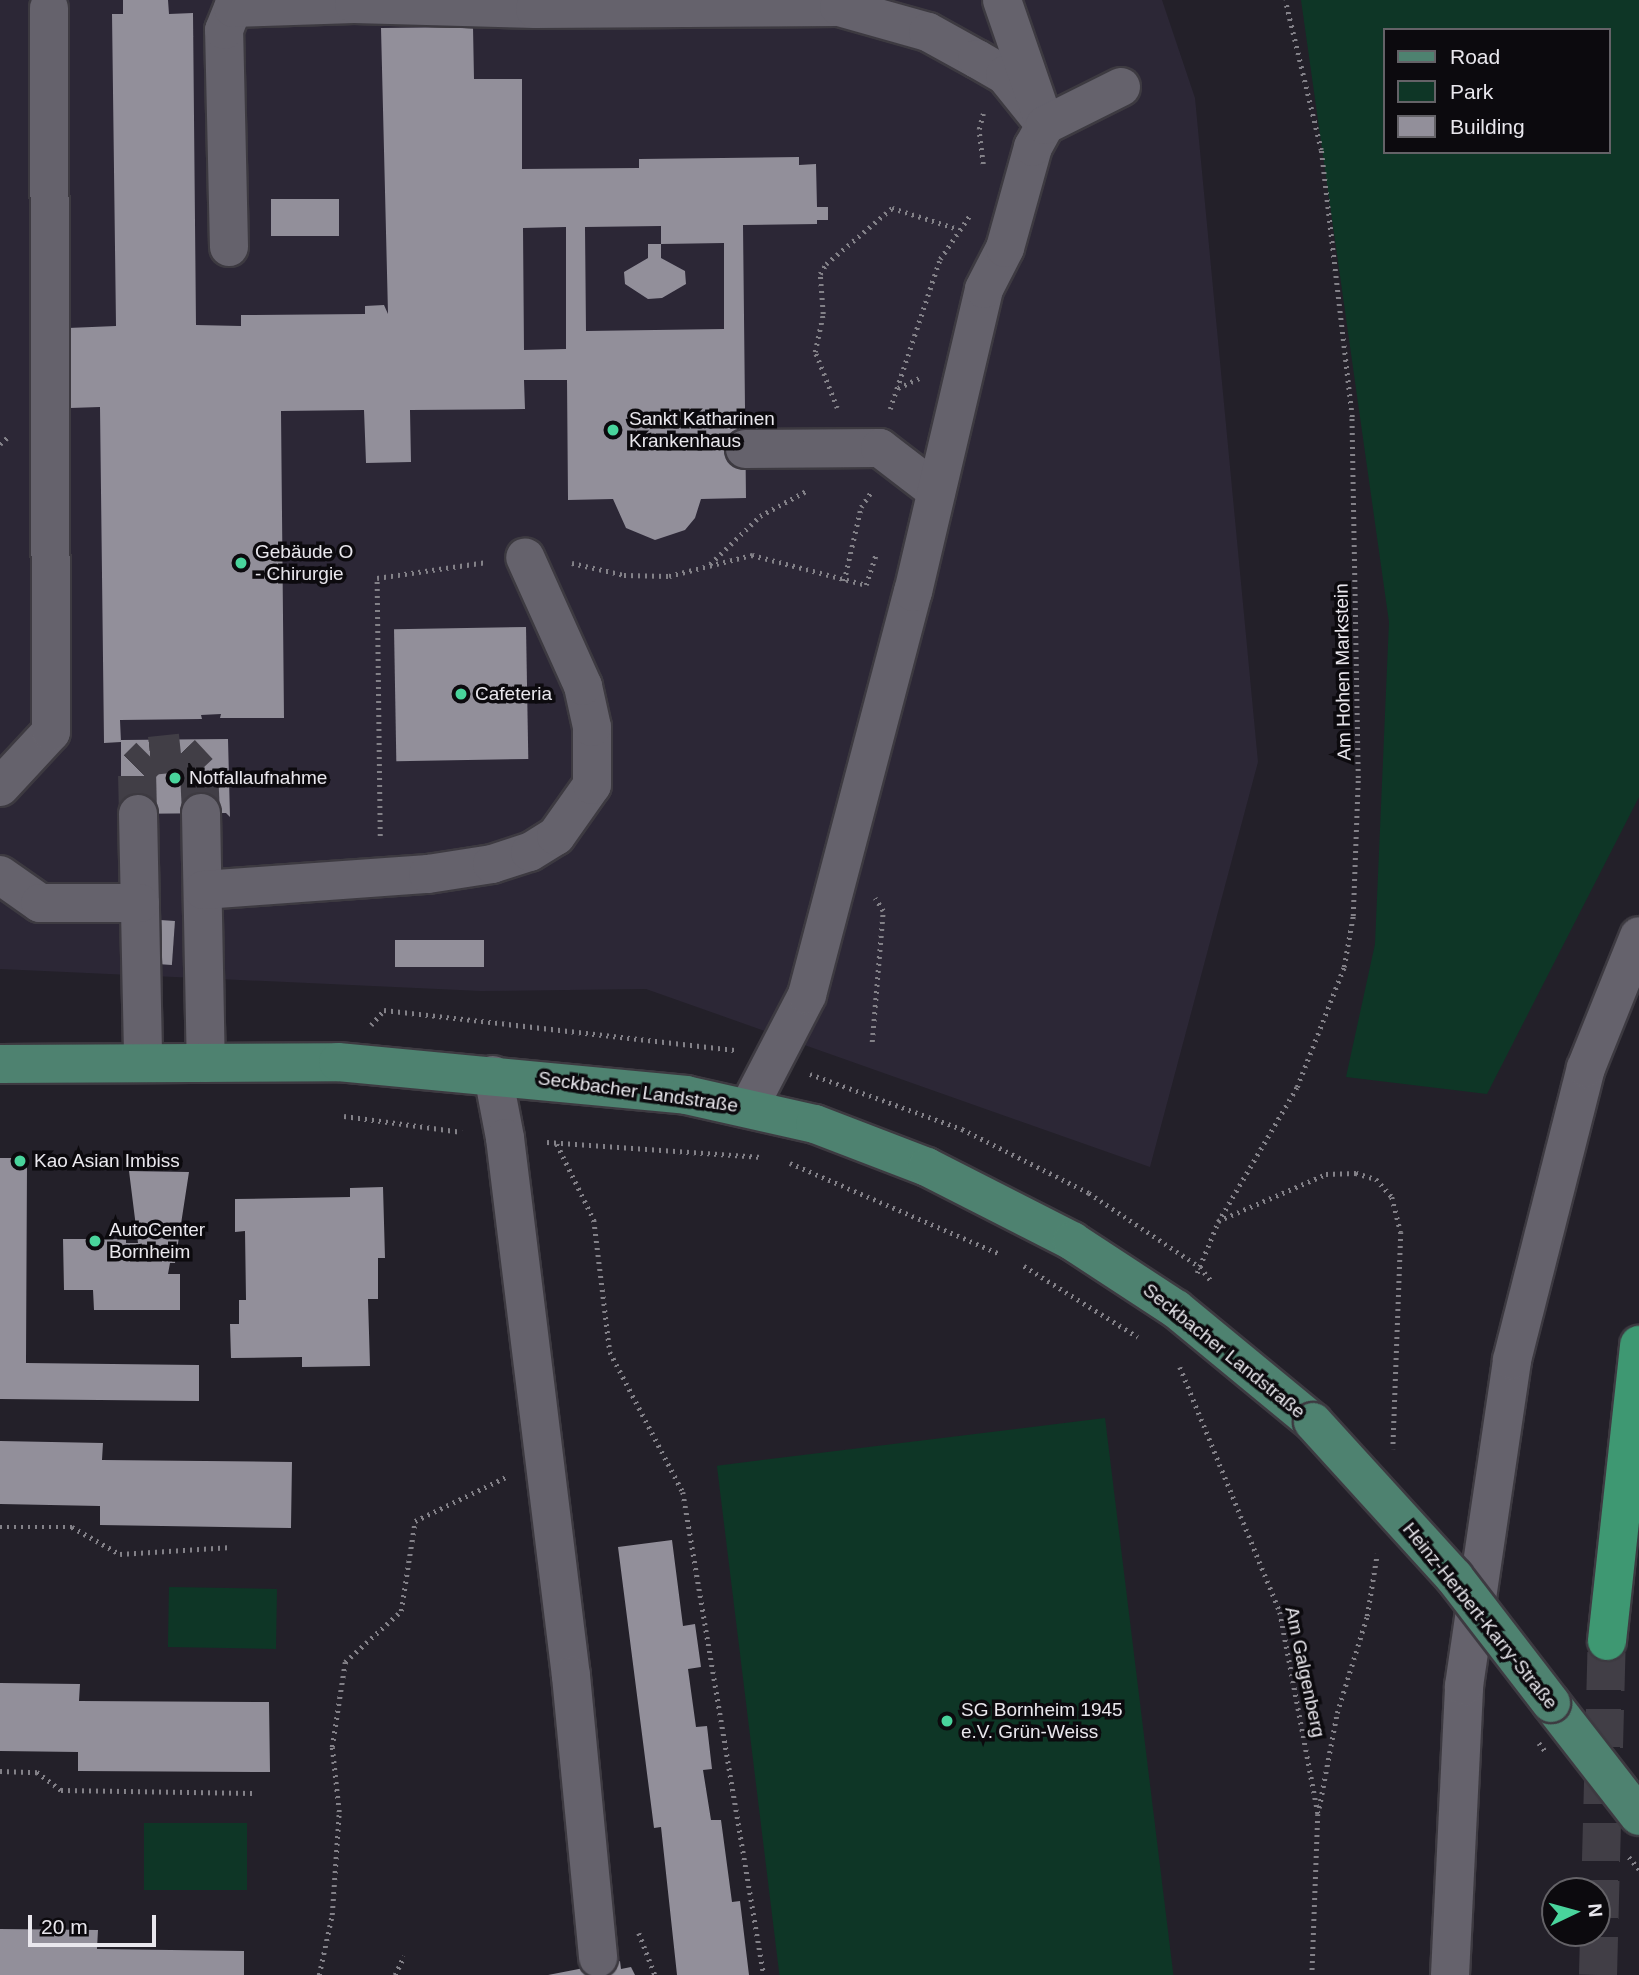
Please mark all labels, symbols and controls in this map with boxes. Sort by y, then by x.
legend [1384,28,1611,154]
text: Road [1450,45,1500,68]
text: Park [1450,80,1493,103]
text: Building [1450,115,1525,138]
place label: Sankt Katharinen Krankenhaus [629,408,775,452]
marker: Sankt Katharinen Krankenhaus [603,420,623,440]
place label: Gebäude O - Chirurgie [255,541,353,585]
marker: Gebäude O - Chirurgie [233,555,249,571]
street label: Am Hohen Markstein [1330,583,1356,761]
place label: Cafeteria [475,683,552,705]
marker: Cafeteria [453,686,469,702]
place label: Notfallaufnahme [189,767,327,789]
marker: Notfallaufnahme [167,770,183,786]
street label: Seckbacher Landstraße [537,1067,739,1117]
place label: Kao Asian Imbiss [34,1150,181,1172]
marker: Kao Asian Imbiss [12,1153,28,1169]
place label: AutoCenter Bornheim [109,1219,205,1263]
marker: AutoCenter Bornheim [87,1233,103,1249]
street label: Seckbacher Landstraße [1138,1279,1310,1423]
street label: Heinz-Herbert-Karry-Straße [1398,1518,1562,1714]
street label: Am Galgenberg [1280,1605,1330,1739]
place label: SG Bornheim 1945 e.V. Grün-Weiss [961,1699,1123,1743]
marker: SG Bornheim 1945 e.V. Grün-Weiss [939,1713,955,1729]
north arrow [1541,1877,1611,1947]
scale bar [32,1902,159,1946]
text: N [1584,1903,1606,1918]
text: 20 m [41,1915,88,1938]

